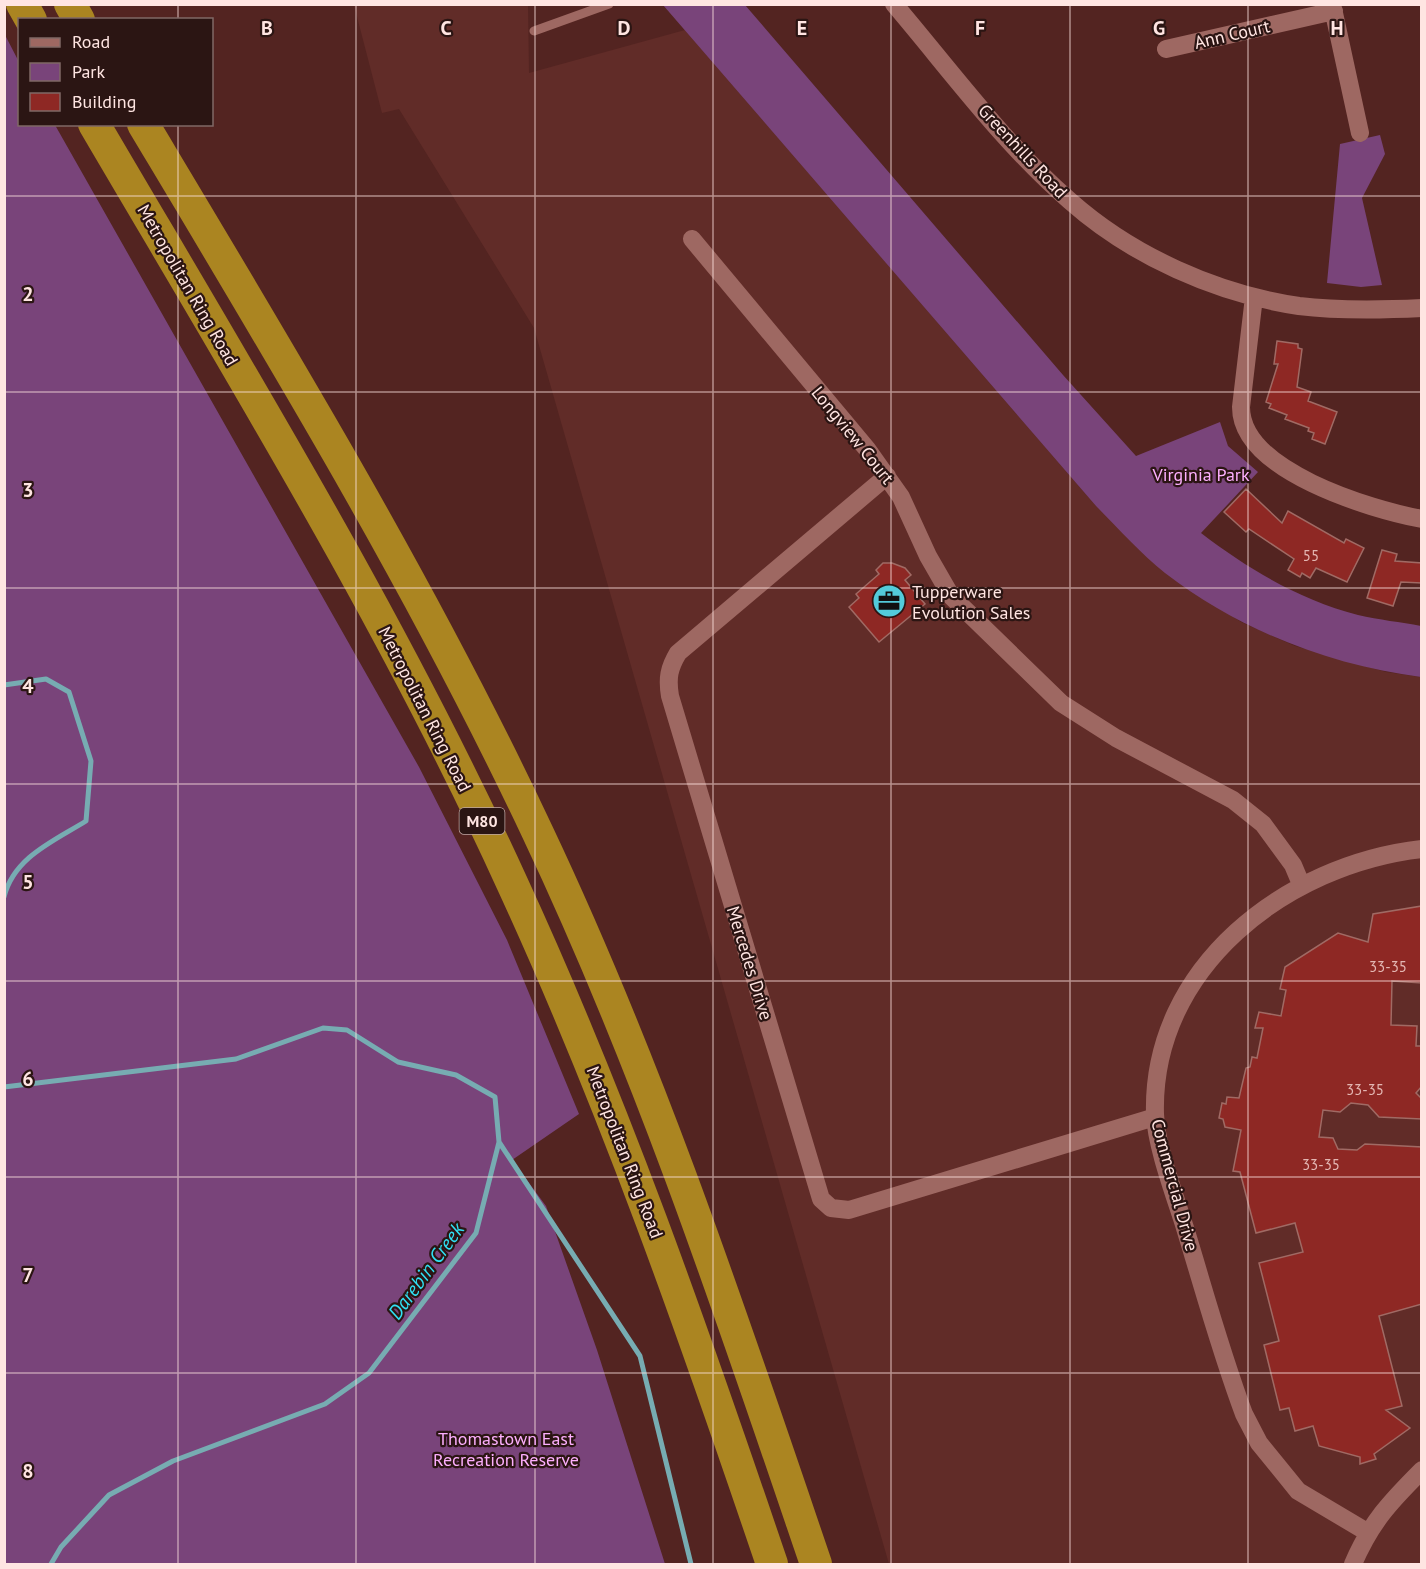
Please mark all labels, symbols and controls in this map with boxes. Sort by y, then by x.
street label: Ann Court [1192,14,1272,54]
text: B [261,15,273,41]
text: C [440,15,452,41]
text: D [618,15,631,41]
text: E [797,15,807,41]
text: F [975,15,985,41]
text: G [1153,15,1165,41]
text: H [1330,15,1344,41]
legend [18,18,213,126]
text: Road [72,30,110,53]
text: Park [72,60,105,83]
text: Building [72,90,136,113]
street label: Greenhills Road [973,99,1073,203]
street label: Metropolitan Ring Road [132,200,244,370]
text: 2 [22,281,34,307]
street label: Longview Court [807,381,899,489]
park label: Virginia Park [1151,463,1250,486]
text: 3 [22,477,34,503]
house number: 55 [1303,546,1319,565]
place label: Tupperware Evolution Sales [912,580,1030,624]
office icon: Tupperware Evolution Sales [871,583,907,619]
street label: Metropolitan Ring Road [373,623,477,795]
text: 4 [22,673,34,699]
road number: M80 [460,808,504,834]
text: 5 [22,869,34,895]
street label: Mercedes Drive [722,903,778,1023]
house number: 33-35 [1369,957,1407,976]
street label: Metropolitan Ring Road [582,1063,668,1241]
text: 6 [22,1066,34,1092]
house number: 33-35 [1346,1080,1384,1099]
street label: Commercial Drive [1146,1116,1204,1254]
house number: 33-35 [1302,1155,1340,1174]
water label: Darebin Creek [382,1217,471,1325]
text: 7 [22,1262,34,1288]
park label: Thomastown East Recreation Reserve [433,1427,579,1471]
text: 8 [22,1458,34,1484]

